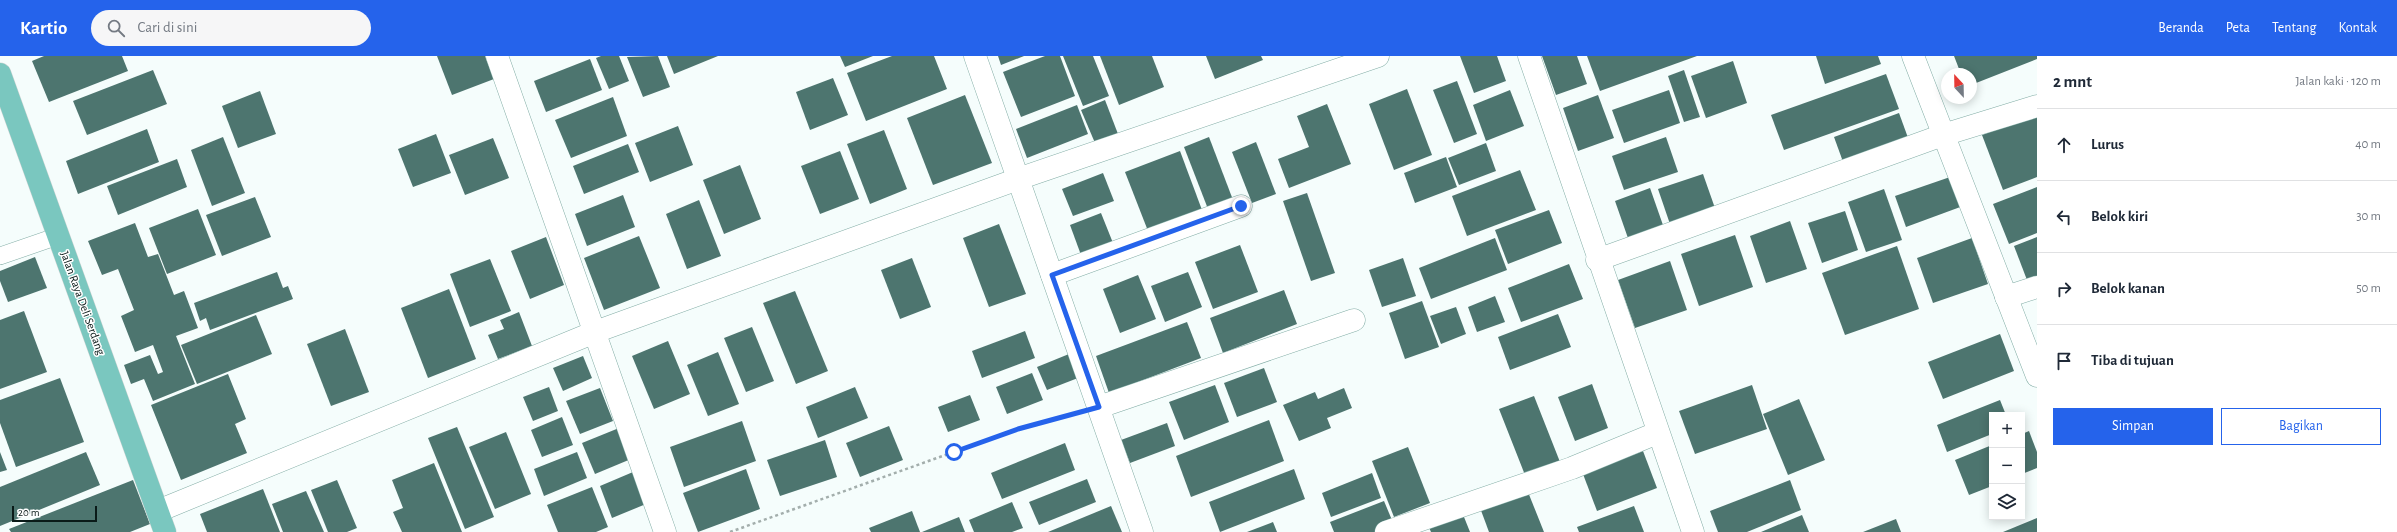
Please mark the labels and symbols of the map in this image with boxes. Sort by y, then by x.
north arrow [1941,68,1977,104]
route end [1232,197,1250,215]
street label: Jalan Raya Deli Serdang [58,250,107,357]
route start [945,443,963,461]
scale bar [12,504,97,523]

